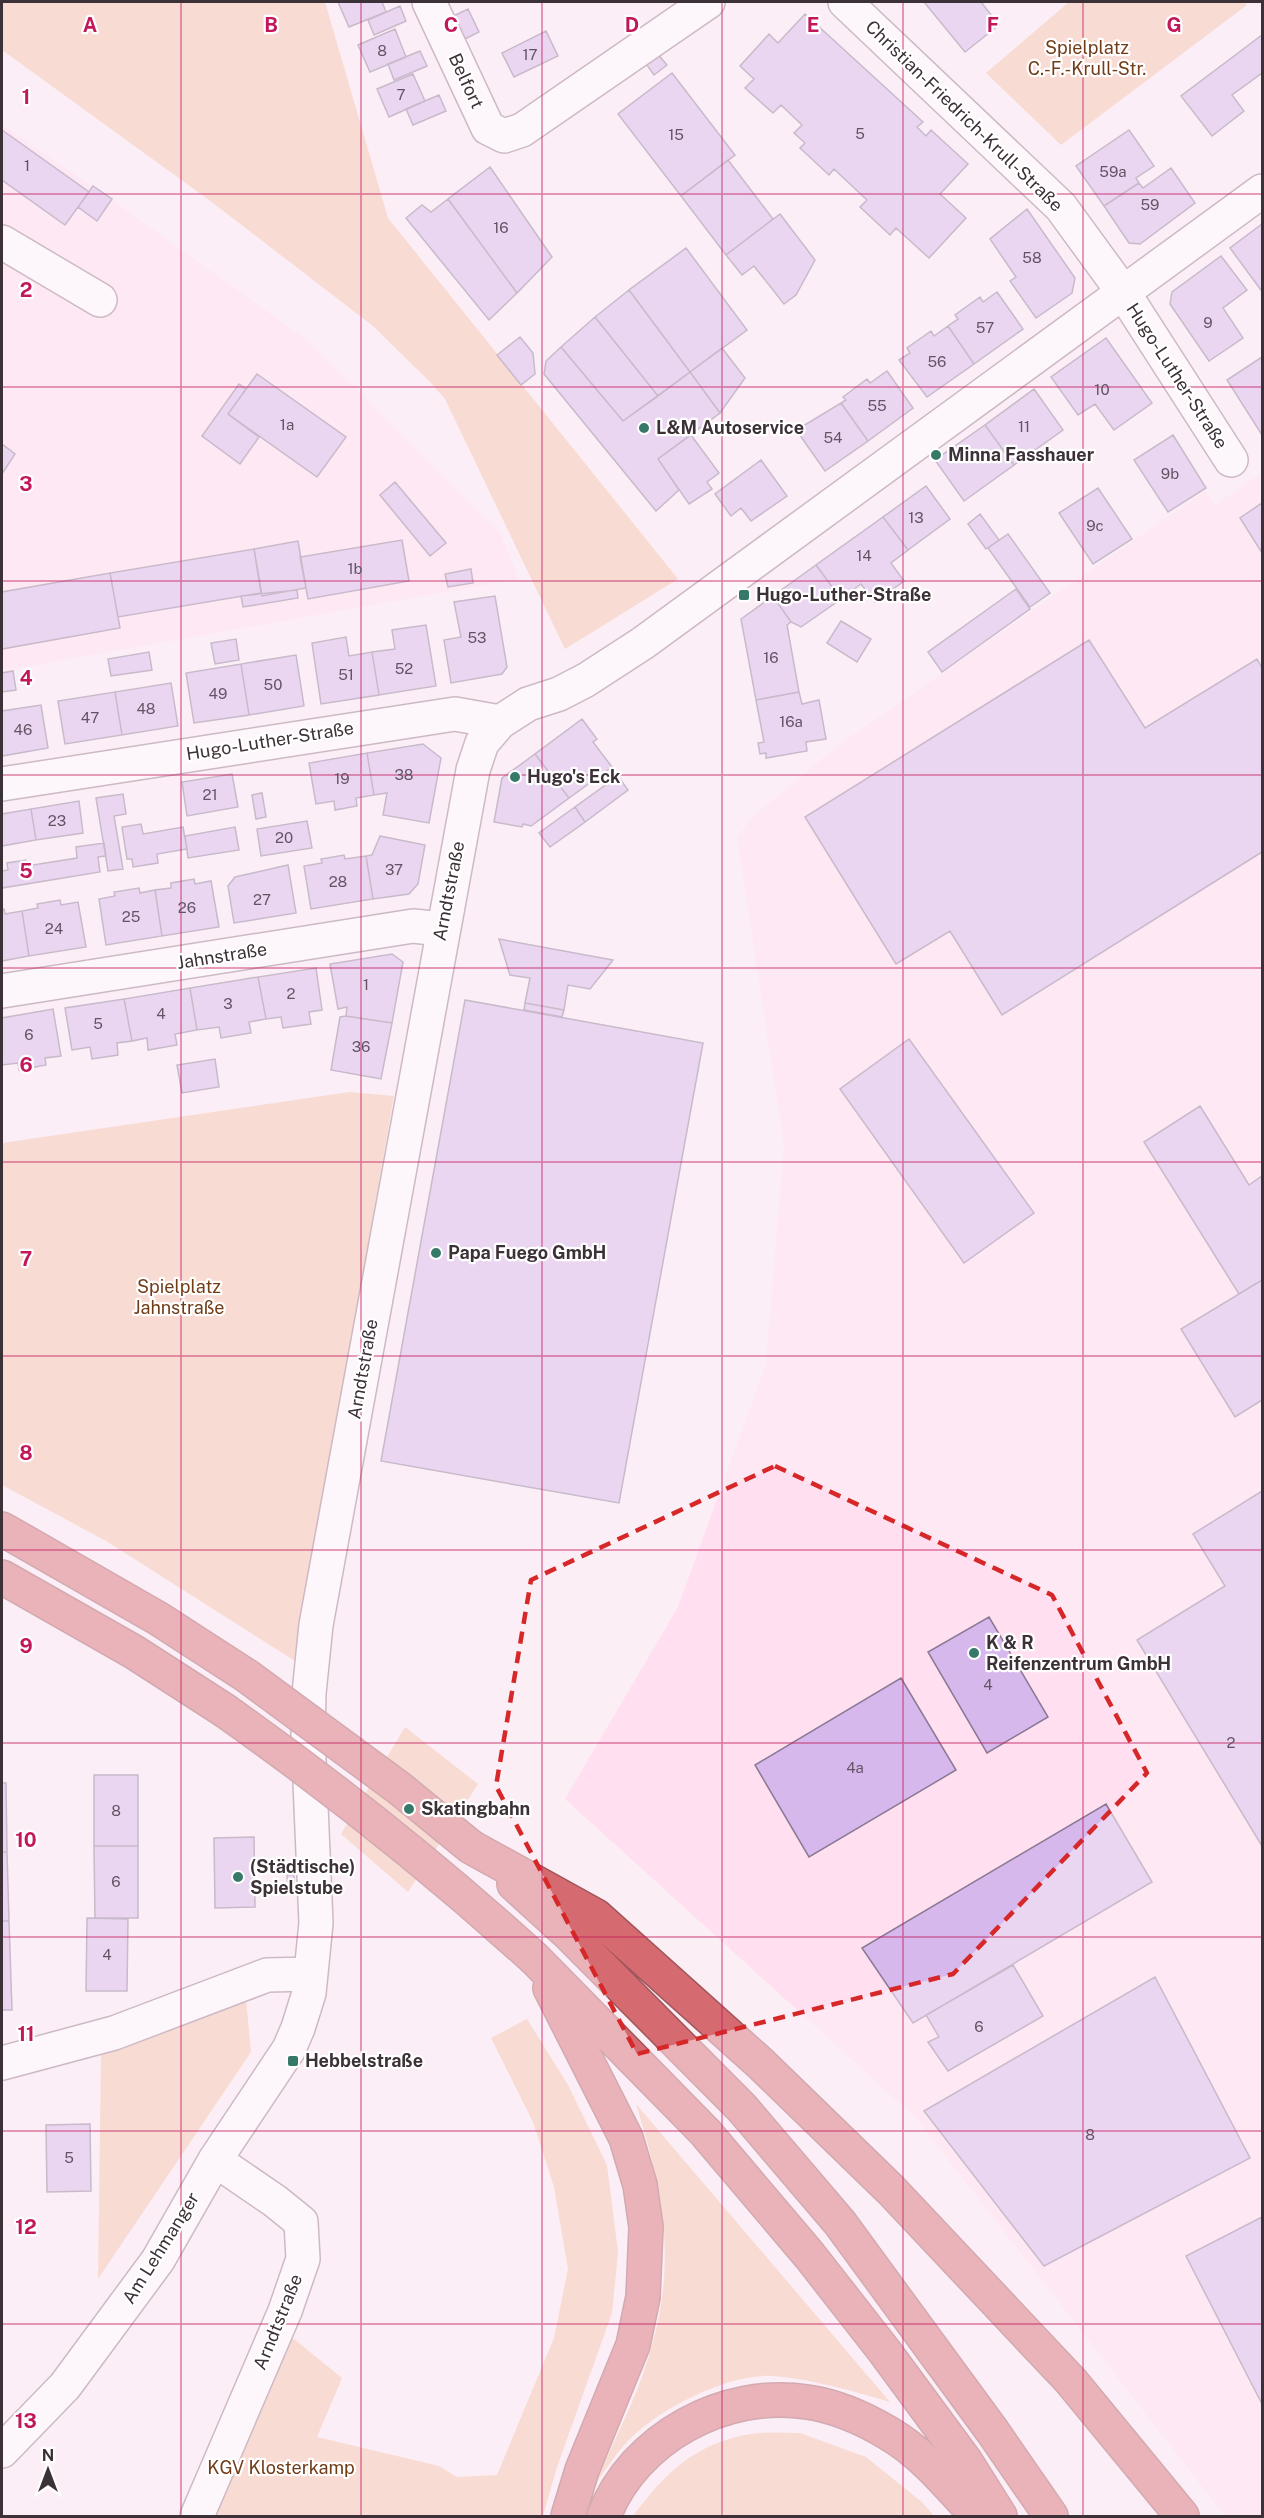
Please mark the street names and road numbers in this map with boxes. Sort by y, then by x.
street label: Christian-Friedrich-Krull-Straße [861,16,1067,216]
street label: Belfort [445,50,488,112]
street label: Hugo-Luther-Straße [1122,299,1232,453]
street label: Hugo-Luther-Straße [185,717,355,764]
street label: Arndtstraße [429,839,468,943]
street label: Jahnstraße [175,938,269,973]
street label: Arndtstraße [343,1317,382,1421]
street label: Am Lehmanger [118,2188,203,2307]
street label: Arndtstraße [249,2271,306,2373]

